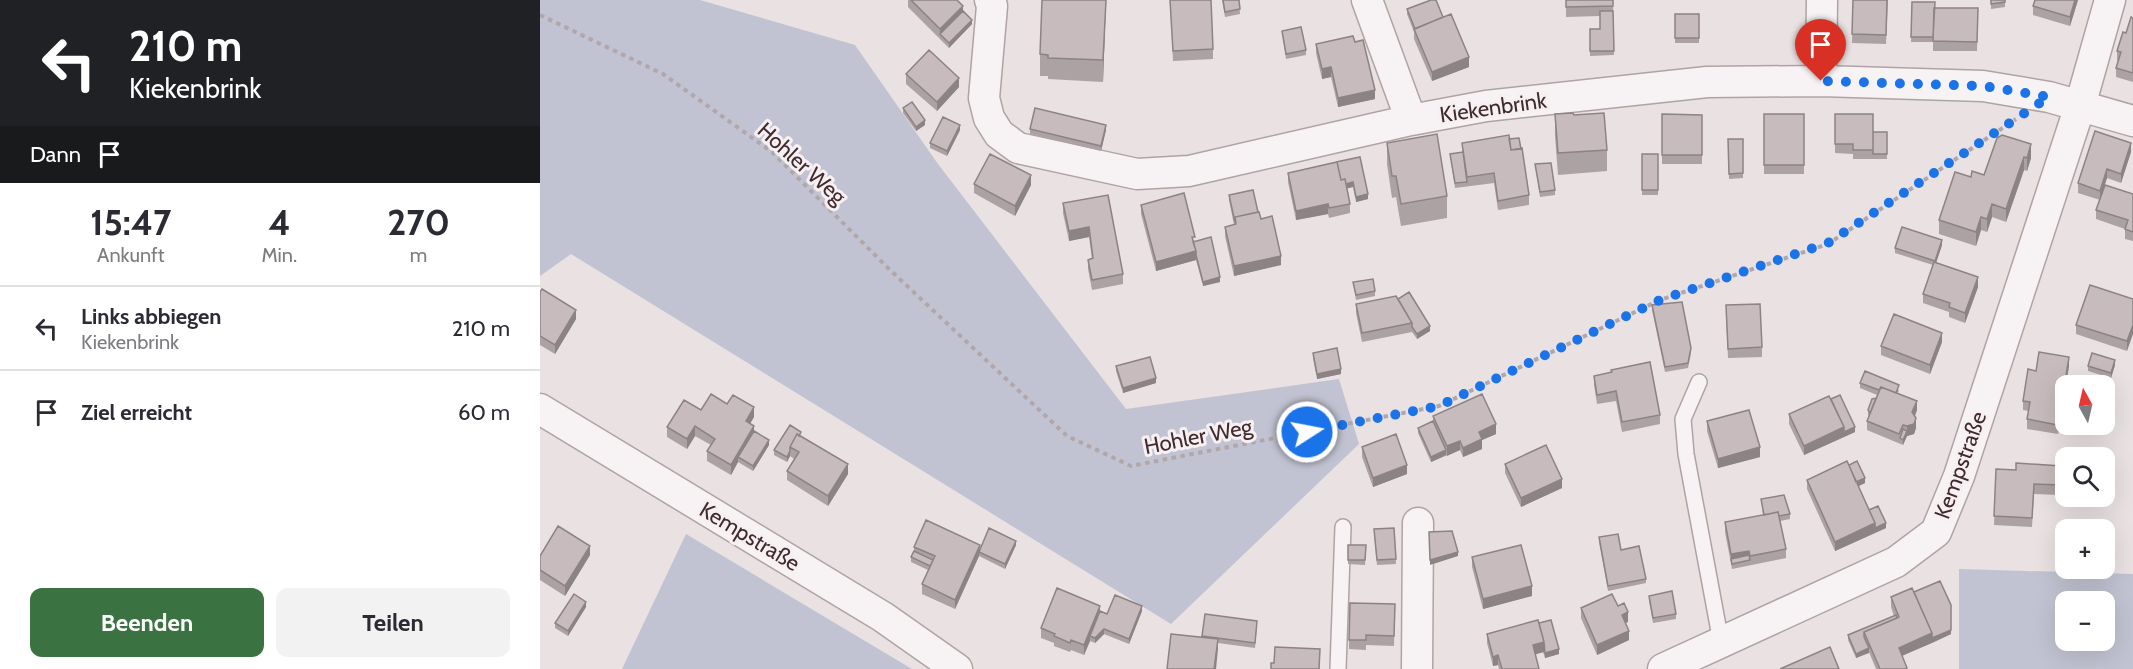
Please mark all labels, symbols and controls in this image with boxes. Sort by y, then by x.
pin [1795,19,1846,81]
text: 210 m [129,20,242,72]
icon: left [30,24,108,102]
icon: arrive [1804,28,1837,61]
text: Kiekenbrink [129,72,261,105]
street label: Kiekenbrink [1438,87,1548,128]
street label: Hohler Weg [752,117,852,211]
icon: arrive [93,138,126,171]
text: Dann [30,141,81,168]
text: 15:47 [90,200,171,244]
text: 4 [268,200,291,244]
text: 270 [387,200,450,244]
text: Ankunft [97,243,164,267]
text: Min. [262,243,297,267]
text: m [410,243,427,267]
text: Links abbiegen [81,303,221,330]
icon: left [30,312,63,345]
text: 210 m [452,315,510,342]
text: Kiekenbrink [81,330,179,354]
north arrow [2055,375,2115,435]
map controls [2055,375,2115,651]
icon: arrive [30,396,63,429]
text: Ziel erreicht [81,399,192,426]
text: 60 m [458,399,510,426]
position arrow [1275,400,1339,464]
street label: Kempstraße [1929,408,1992,523]
street label: Hohler Weg [1142,413,1256,460]
button: search [2055,447,2115,507]
street label: Kempstraße [695,496,805,577]
button: + [2055,519,2115,579]
button: Beenden [30,588,264,657]
button: Teilen [276,588,510,657]
button: − [2055,591,2115,651]

